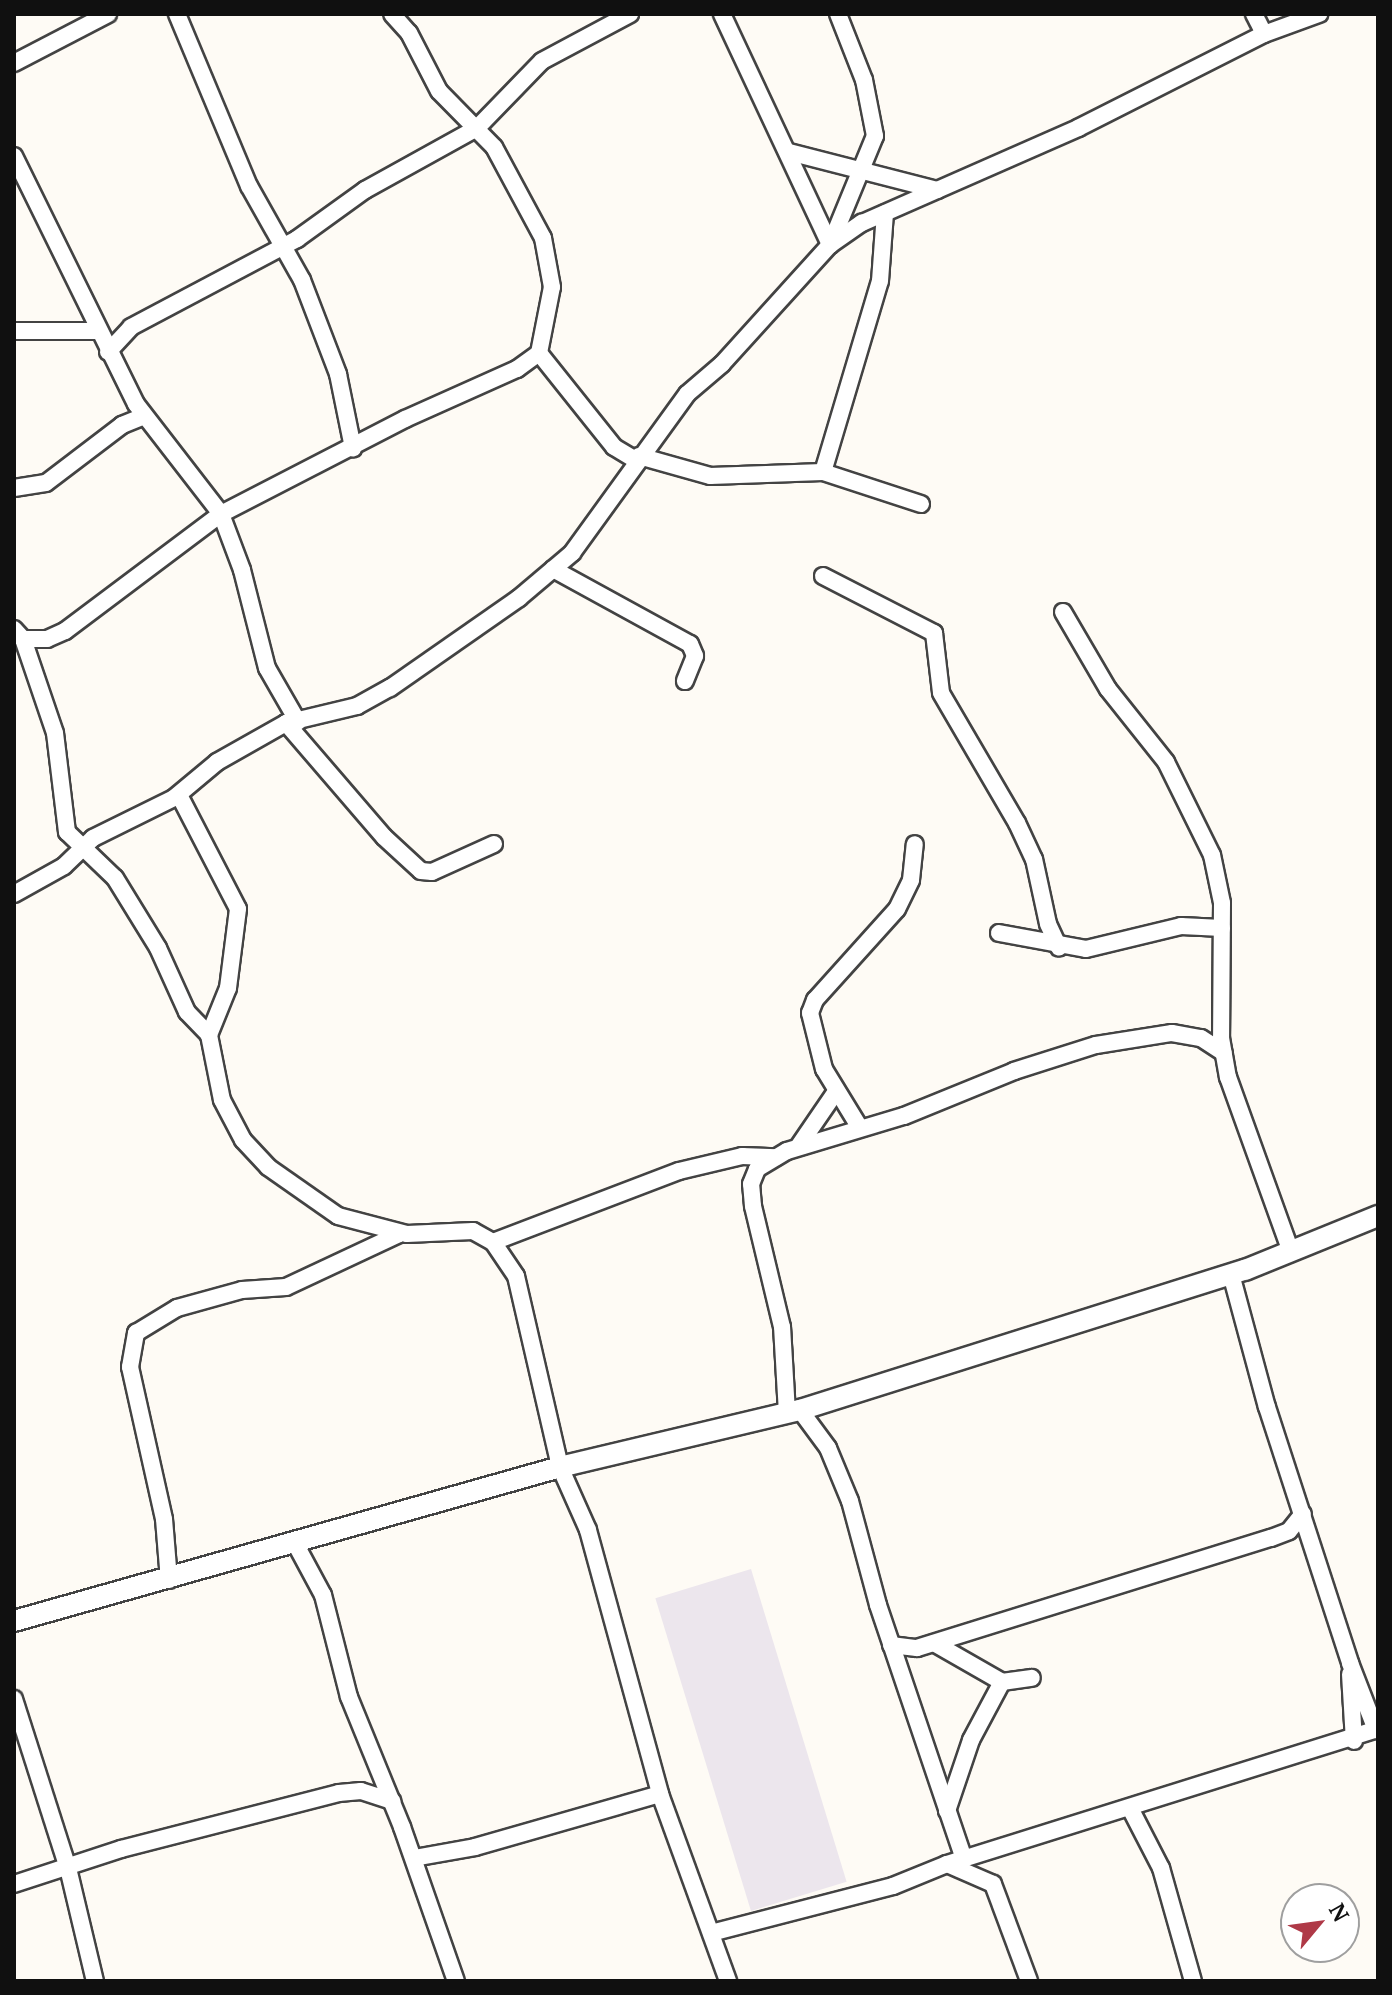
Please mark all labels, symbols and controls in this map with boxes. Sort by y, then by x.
north arrow [1280,1883,1360,1963]
text: N [1323,1898,1356,1926]

